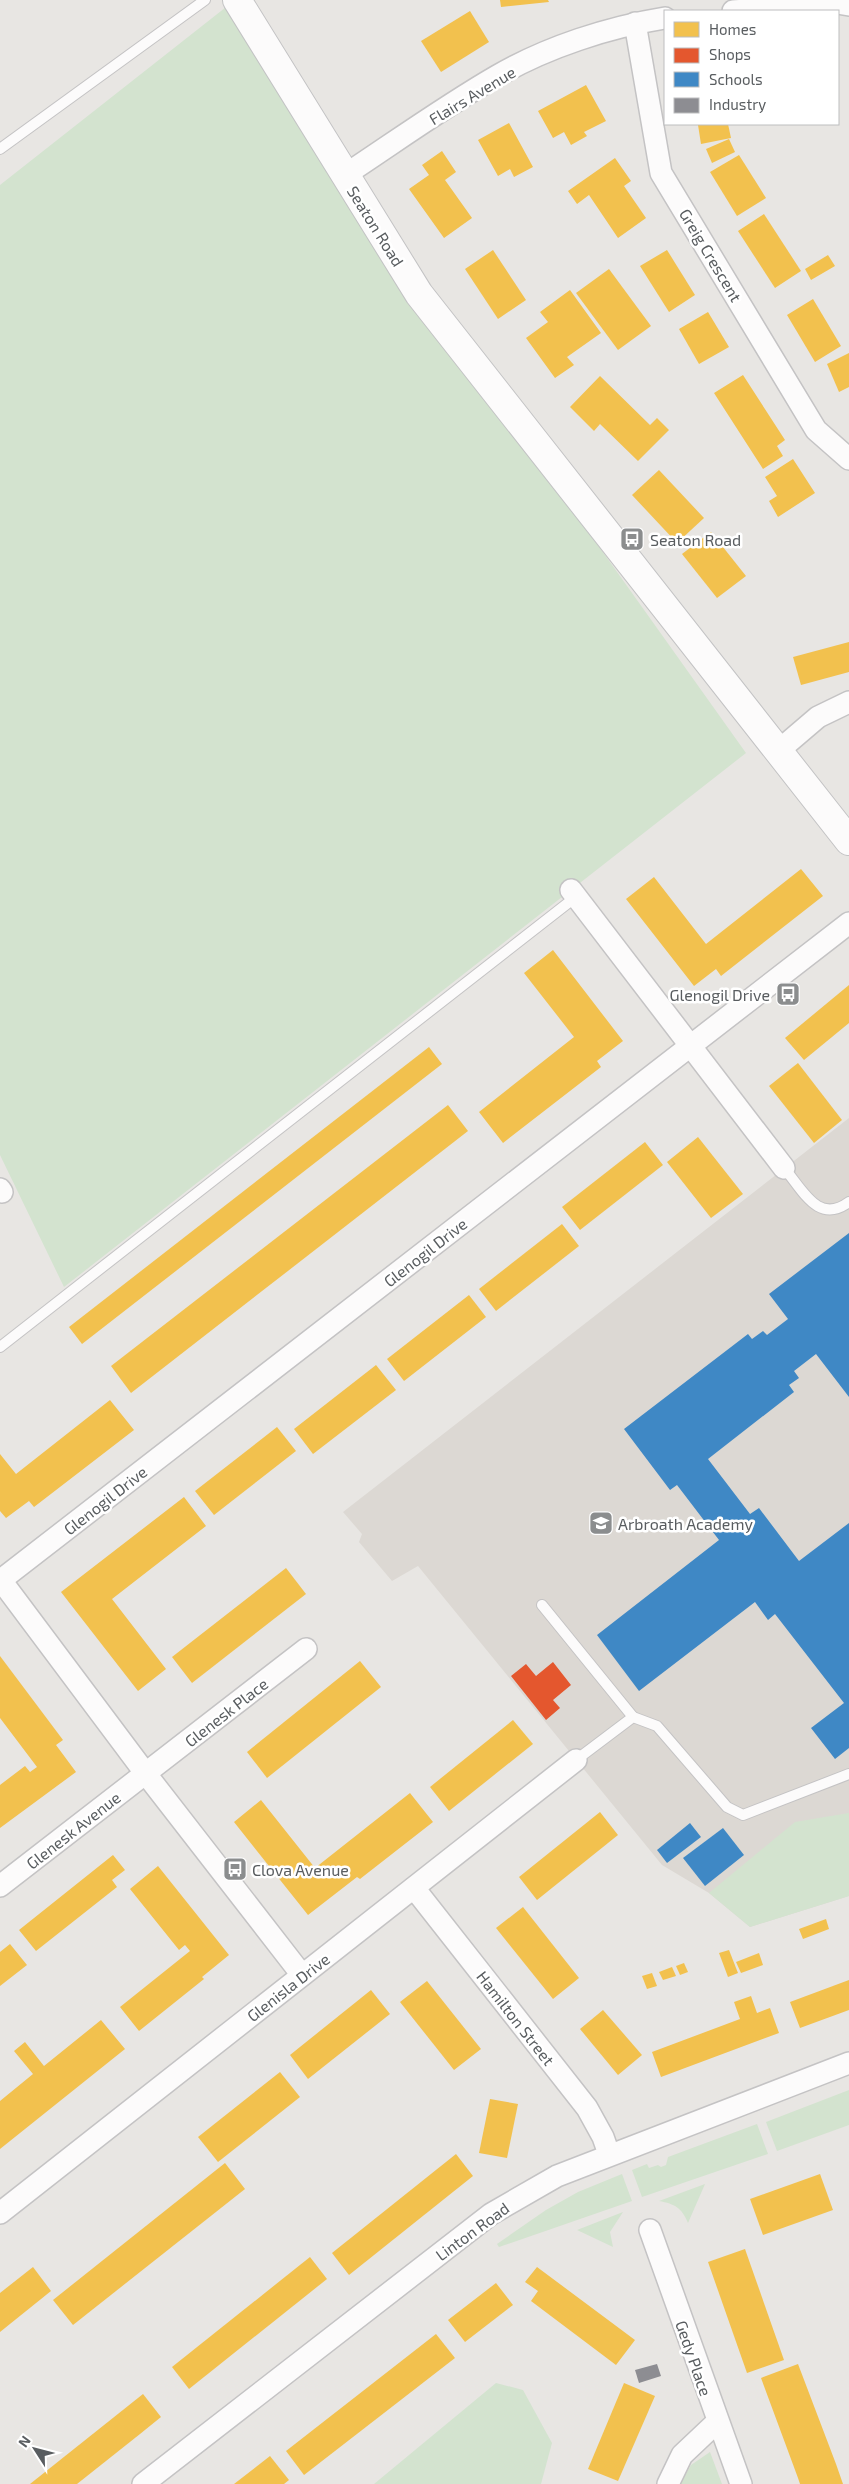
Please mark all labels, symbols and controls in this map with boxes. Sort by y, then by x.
legend [664,10,839,125]
text: Homes [709,20,756,38]
text: Shops [709,45,751,63]
street label: Flairs Avenue [425,62,519,128]
text: Schools [709,70,763,88]
text: Industry [709,95,766,113]
street label: Seaton Road [344,182,408,270]
street label: Greig Crescent [676,205,746,305]
bus stop icon: Seaton Road [619,526,645,552]
place label: Seaton Road [650,530,741,549]
bus stop icon: Glenogil Drive [775,981,801,1007]
place label: Glenogil Drive [669,985,770,1004]
street label: Glenogil Drive [380,1214,470,1290]
street label: Glenogil Drive [60,1462,150,1538]
school or university icon: Arbroath Academy [588,1510,614,1536]
place label: Arbroath Academy [618,1514,753,1533]
street label: Glenesk Place [181,1674,271,1750]
street label: Glenesk Avenue [22,1787,124,1873]
bus stop icon: Clova Avenue [222,1856,248,1882]
place label: Clova Avenue [252,1860,349,1879]
street label: Glenisla Drive [243,1949,333,2025]
street label: Hamilton Street [473,1967,559,2069]
street label: Linton Road [431,2198,513,2264]
street label: Gedy Place [672,2318,716,2398]
north arrow [10,2424,60,2474]
text: N [14,2432,34,2450]

